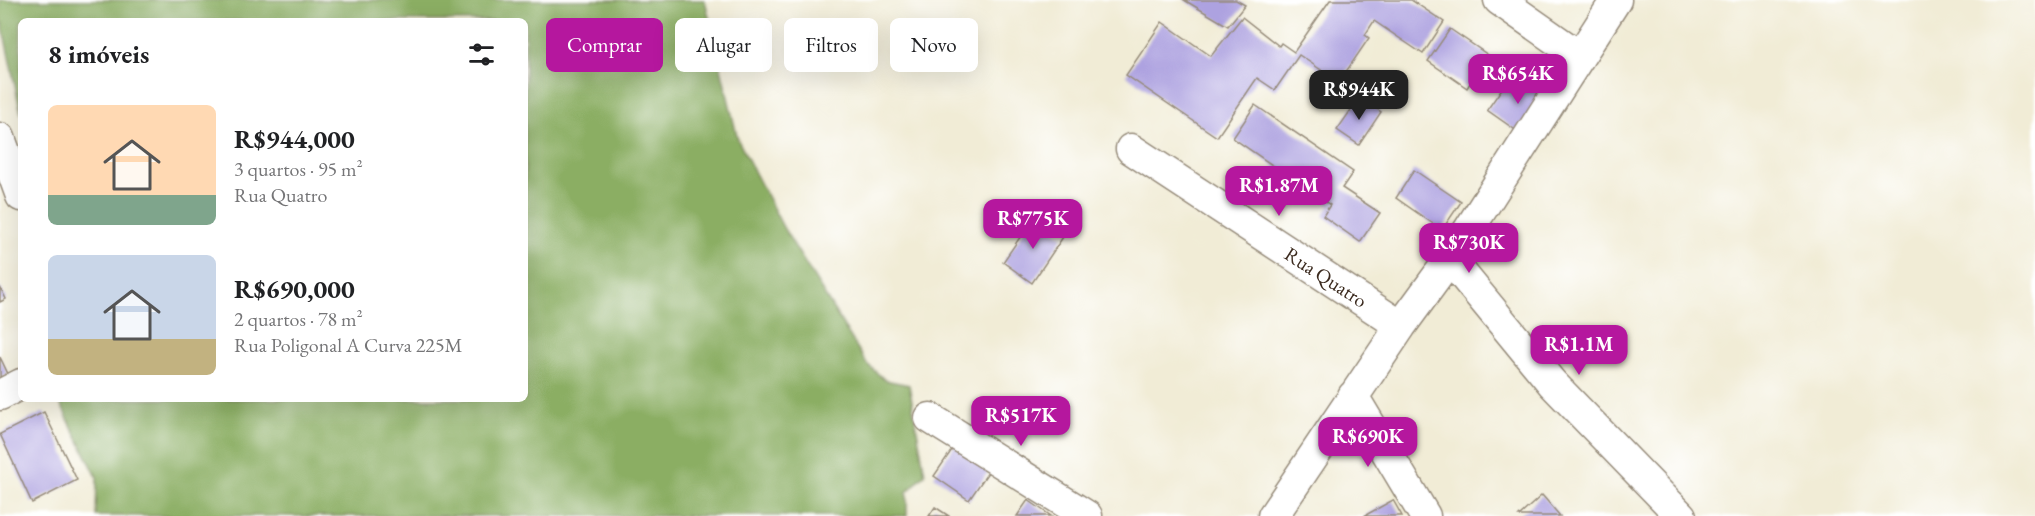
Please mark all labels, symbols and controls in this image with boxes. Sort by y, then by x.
chip: Comprar [546,18,663,72]
chip: Alugar [675,18,772,72]
chip: Filtros [784,18,878,72]
chip: Novo [890,18,978,72]
text: 8 imóveis [48,37,149,71]
icon: filters [465,38,498,71]
pin: R$654K [1469,54,1567,105]
text: R$654K [1482,60,1554,86]
pin: R$944K [1310,70,1408,121]
text: R$944K [1323,76,1395,102]
text: R$944,000 [234,122,355,156]
icon: home [96,129,168,201]
text: 3 quartos · 95 m² [234,156,363,182]
pin: R$1.87M [1224,166,1334,217]
text: R$1.87M [1239,172,1319,198]
text: Rua Quatro [234,182,327,208]
pin: R$775K [984,199,1082,250]
text: R$775K [997,205,1069,231]
pin: R$730K [1420,223,1518,274]
text: R$730K [1433,229,1505,255]
street label: Rua Quatro [1280,241,1372,313]
text: R$690,000 [234,272,355,306]
icon: home [96,279,168,351]
text: 2 quartos · 78 m² [234,306,363,332]
pin: R$1.1M [1530,325,1628,376]
text: R$1.1M [1545,331,1613,357]
text: Rua Poligonal A Curva 225M [234,332,463,358]
pin: R$517K [972,396,1070,447]
text: R$517K [985,402,1057,428]
pin: R$690K [1319,417,1417,468]
text: R$690K [1332,423,1404,449]

